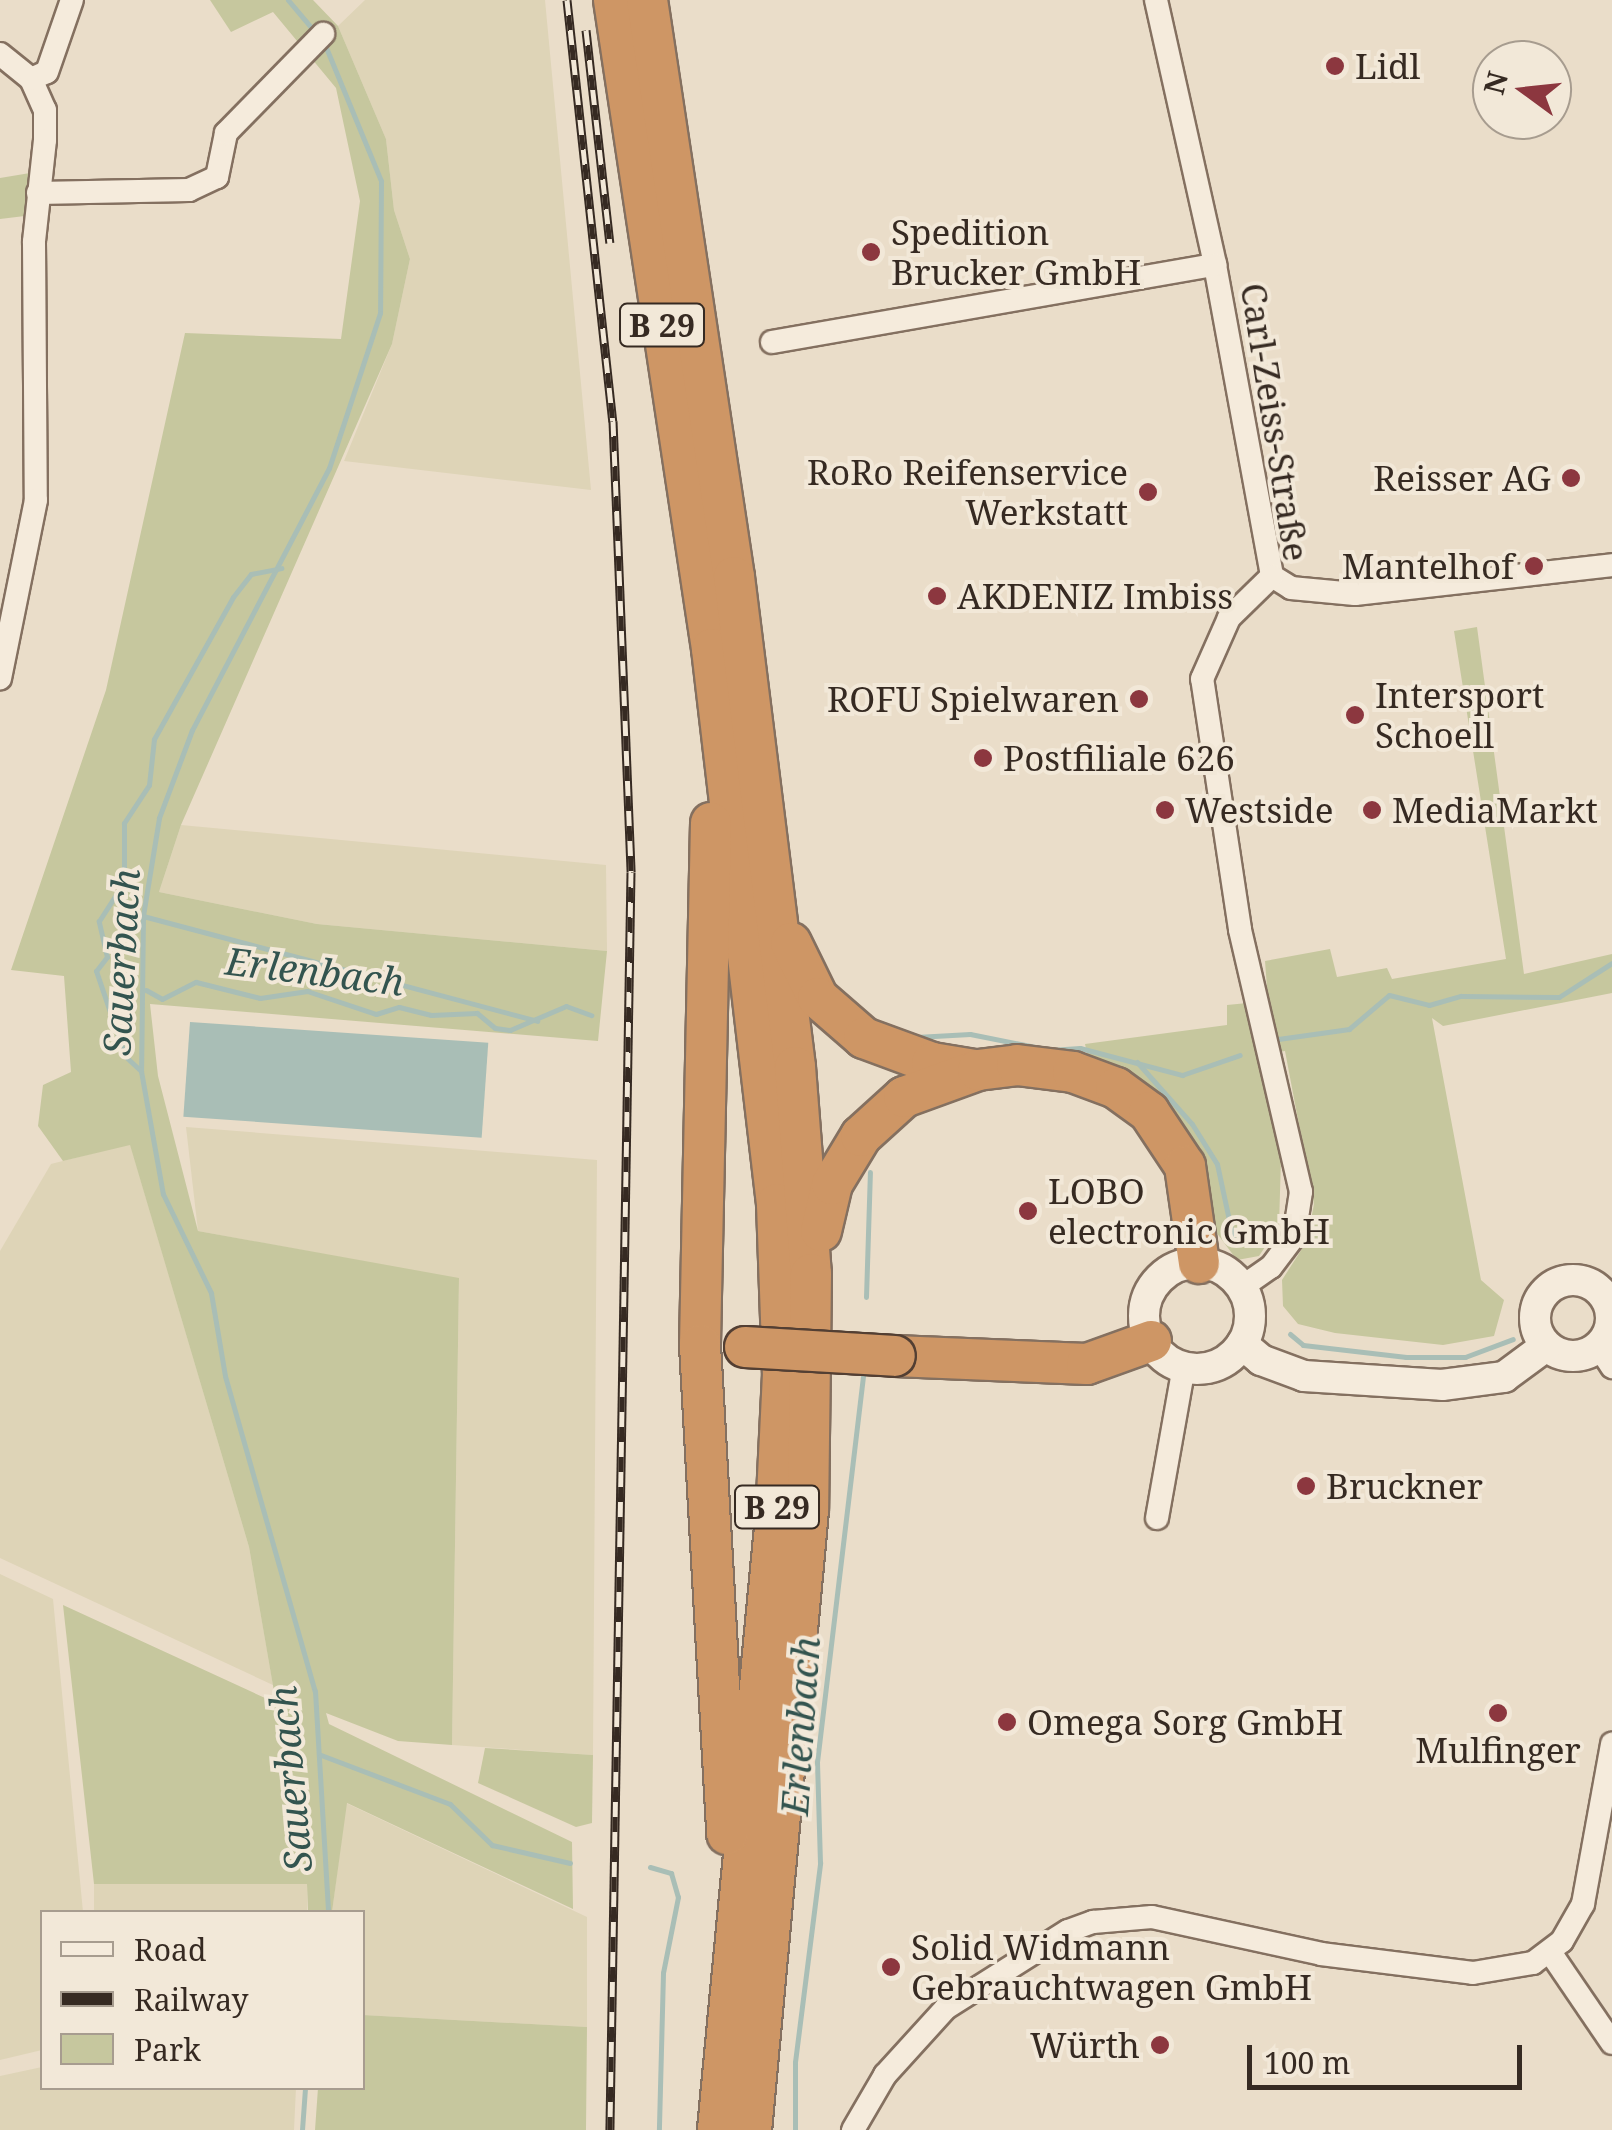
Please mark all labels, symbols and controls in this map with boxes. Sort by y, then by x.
north arrow [1472,40,1572,140]
place label: Lidl [1355,45,1420,87]
marker: Lidl [1324,55,1346,77]
text: N [1474,67,1516,98]
place label: Spedition Brucker GmbH [891,211,1141,293]
marker: Spedition Brucker GmbH [860,241,882,263]
street label: Carl-Zeiss-Straße [1232,280,1318,564]
road number: B 29 [617,298,707,352]
place label: RoRo Reifenservice Werkstatt [807,451,1128,533]
place label: Reisser AG [1373,457,1551,499]
marker: Reisser AG [1560,467,1582,489]
marker: RoRo Reifenservice Werkstatt [1137,481,1159,503]
place label: Mantelhof [1342,545,1514,587]
marker: Mantelhof [1523,555,1545,577]
place label: AKDENIZ Imbiss [957,575,1233,617]
marker: AKDENIZ Imbiss [926,585,948,607]
place label: Intersport Schoell [1375,674,1544,756]
place label: ROFU Spielwaren [827,678,1119,720]
marker: ROFU Spielwaren [1128,688,1150,710]
marker: Intersport Schoell [1344,704,1366,726]
place label: Postfiliale 626 [1003,737,1235,779]
marker: Postfiliale 626 [972,747,994,769]
place label: Westside [1185,789,1334,831]
place label: MediaMarkt [1392,789,1598,831]
marker: Westside [1154,799,1176,821]
marker: MediaMarkt [1361,799,1383,821]
water label: Sauerbach [93,868,149,1056]
water label: Erlenbach [223,937,407,1005]
place label: LOBO electronic GmbH [1048,1170,1330,1252]
marker: LOBO electronic GmbH [1017,1200,1039,1222]
place label: Bruckner [1326,1465,1483,1507]
marker: Bruckner [1295,1475,1317,1497]
road number: B 29 [732,1480,822,1534]
water label: Erlenbach [771,1635,829,1817]
water label: Sauerbach [259,1684,321,1874]
place label: Omega Sorg GmbH [1027,1701,1343,1743]
marker: Mulfinger [1487,1702,1509,1724]
marker: Omega Sorg GmbH [996,1711,1018,1733]
place label: Mulfinger [1415,1729,1581,1771]
legend [40,1910,365,2090]
place label: Solid Widmann Gebrauchtwagen GmbH [911,1926,1312,2008]
text: Road [134,1929,206,1970]
marker: Solid Widmann Gebrauchtwagen GmbH [880,1956,902,1978]
text: Railway [134,1979,249,2020]
place label: Würth [1030,2024,1140,2066]
scale bar [1252,2025,1527,2087]
text: Park [134,2029,201,2070]
marker: Würth [1149,2034,1171,2056]
text: 100 m [1264,2042,1350,2083]

